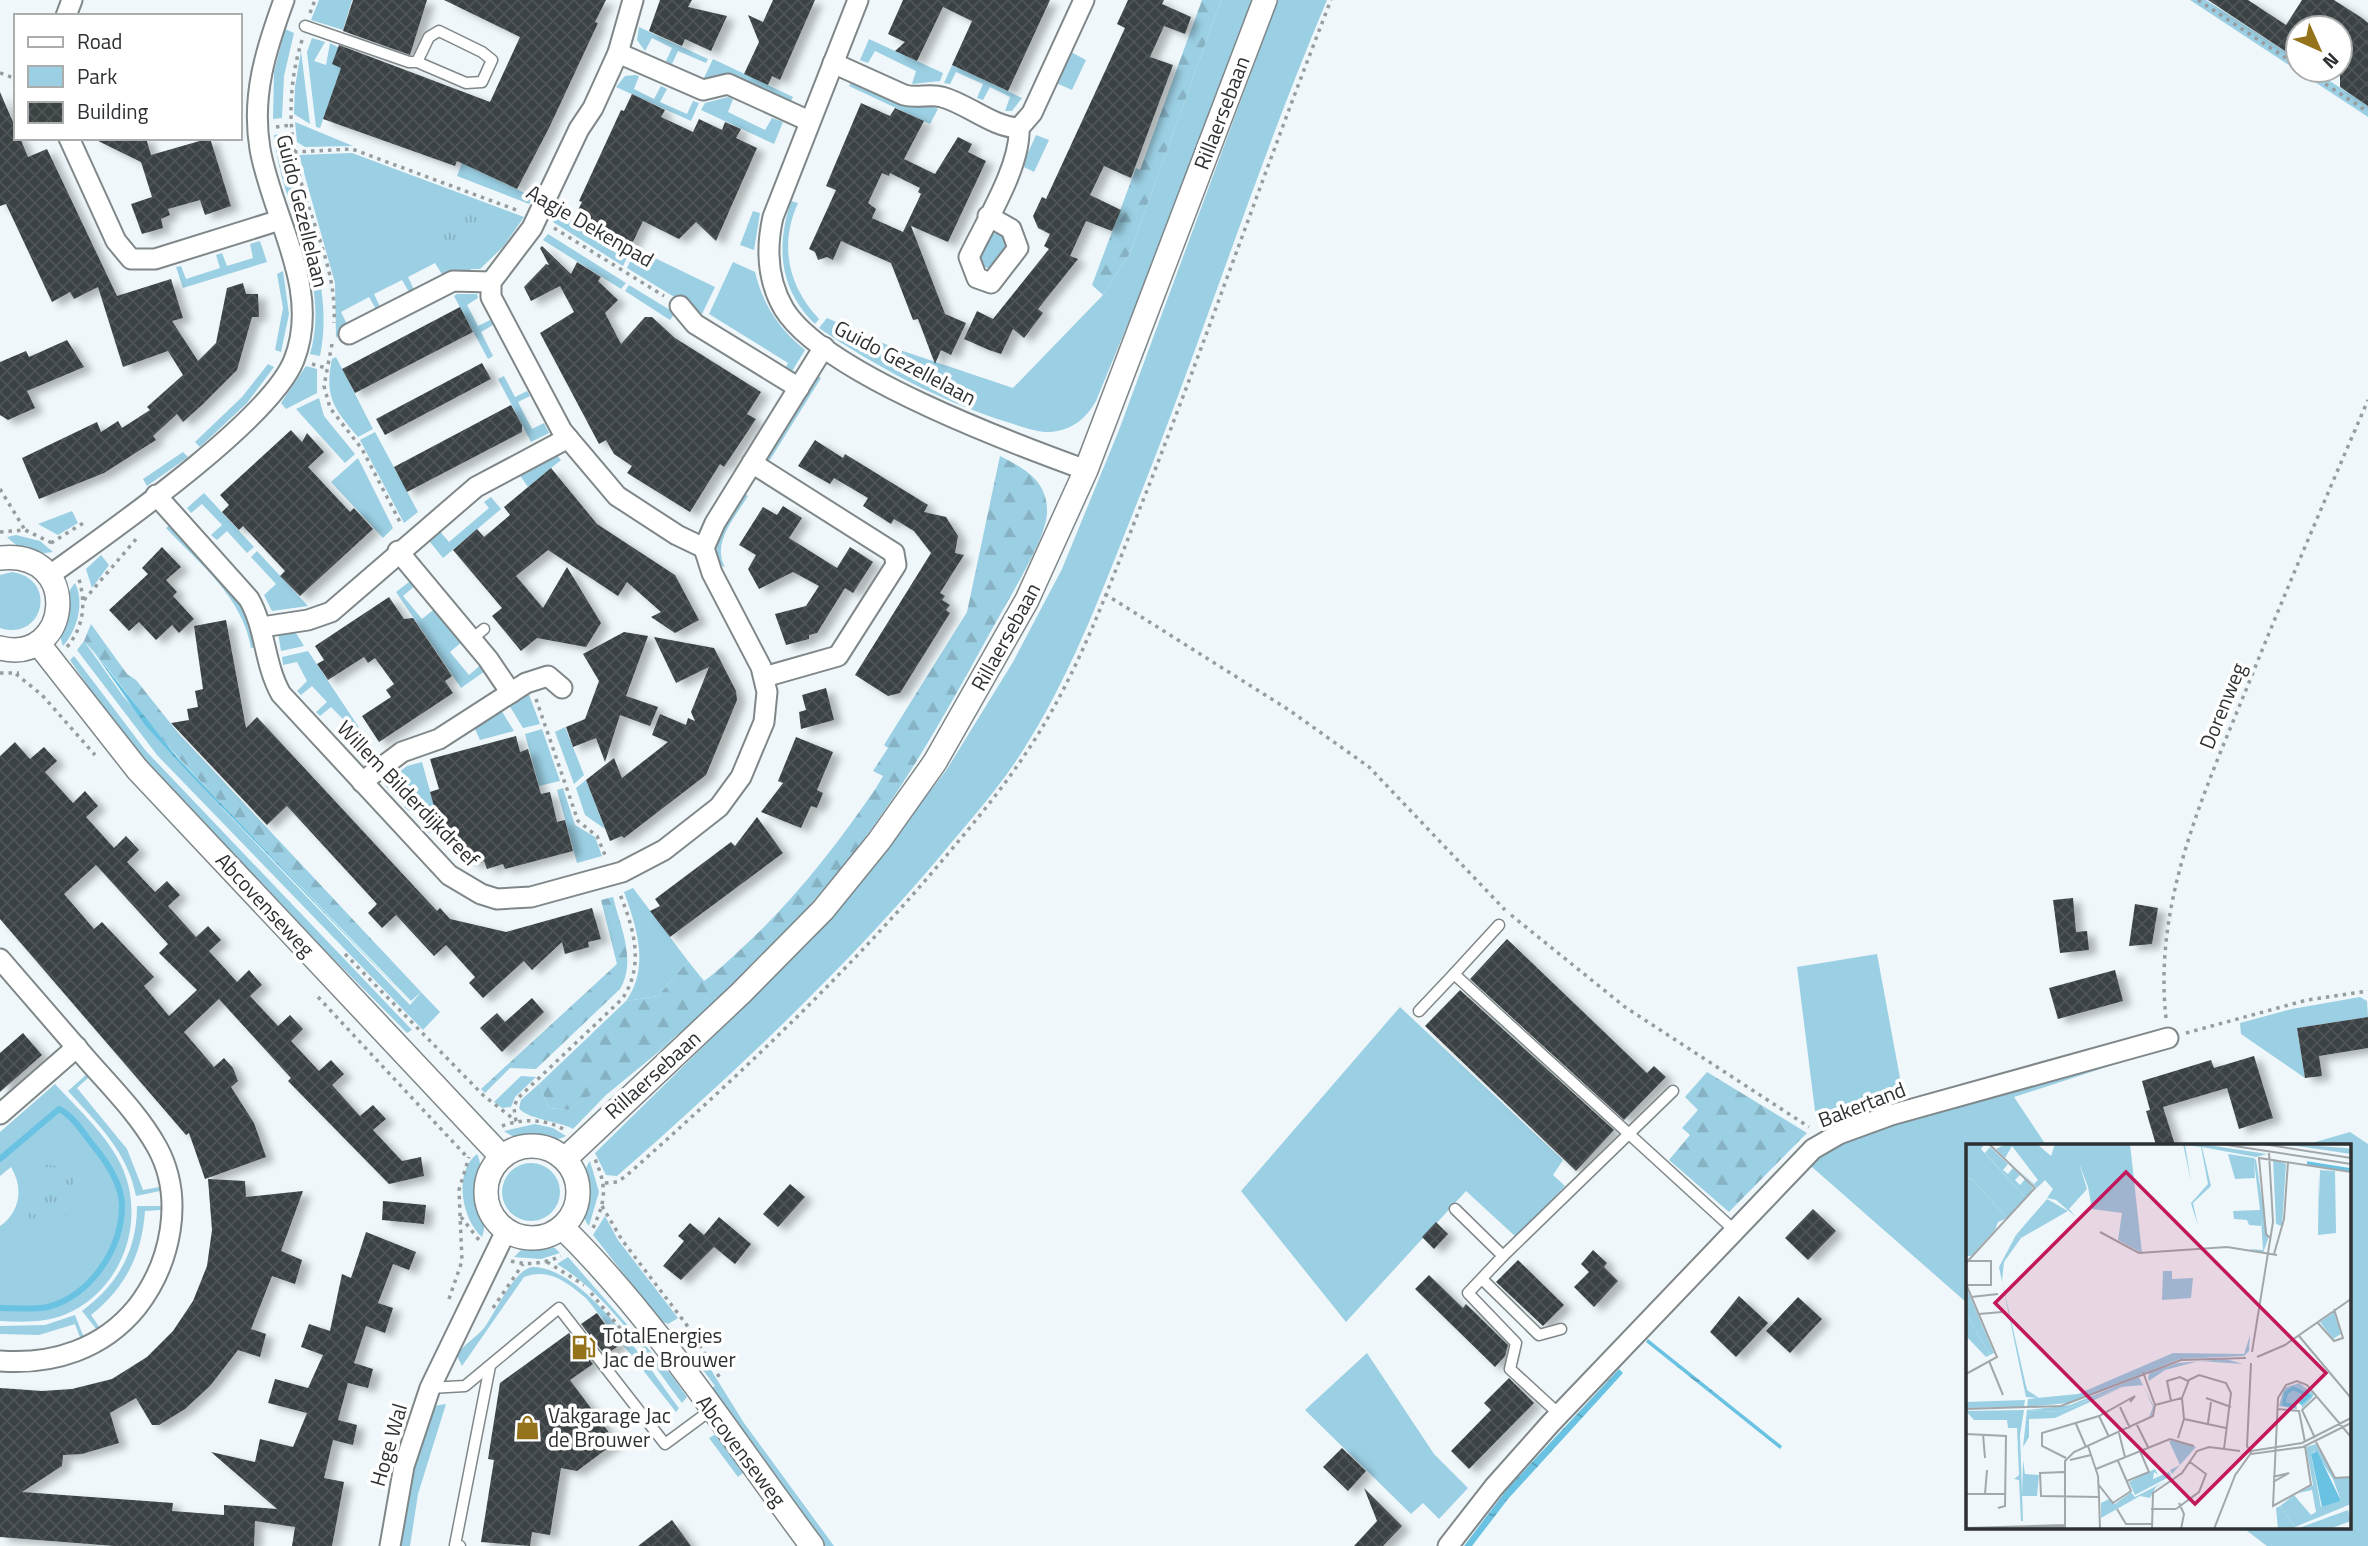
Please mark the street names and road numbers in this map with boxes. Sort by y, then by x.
street label: Rillaersebaan [1185,51,1257,174]
street label: Guido Gezellelaan [269,131,337,291]
street label: Aagje Dekenpad [521,176,660,275]
street label: Guido Gezellelaan [829,311,982,413]
street label: Rillaersebaan [962,577,1048,696]
street label: Dorenweg [2190,657,2254,754]
street label: Willem Bilderdijkdreef [330,713,487,874]
street label: Abcovenseweg [209,845,323,964]
street label: Rillaersebaan [597,1022,707,1126]
street label: Bakertand [1813,1073,1910,1135]
street label: Abcovenseweg [689,1388,795,1513]
street label: Hoge Wal [361,1400,415,1490]

